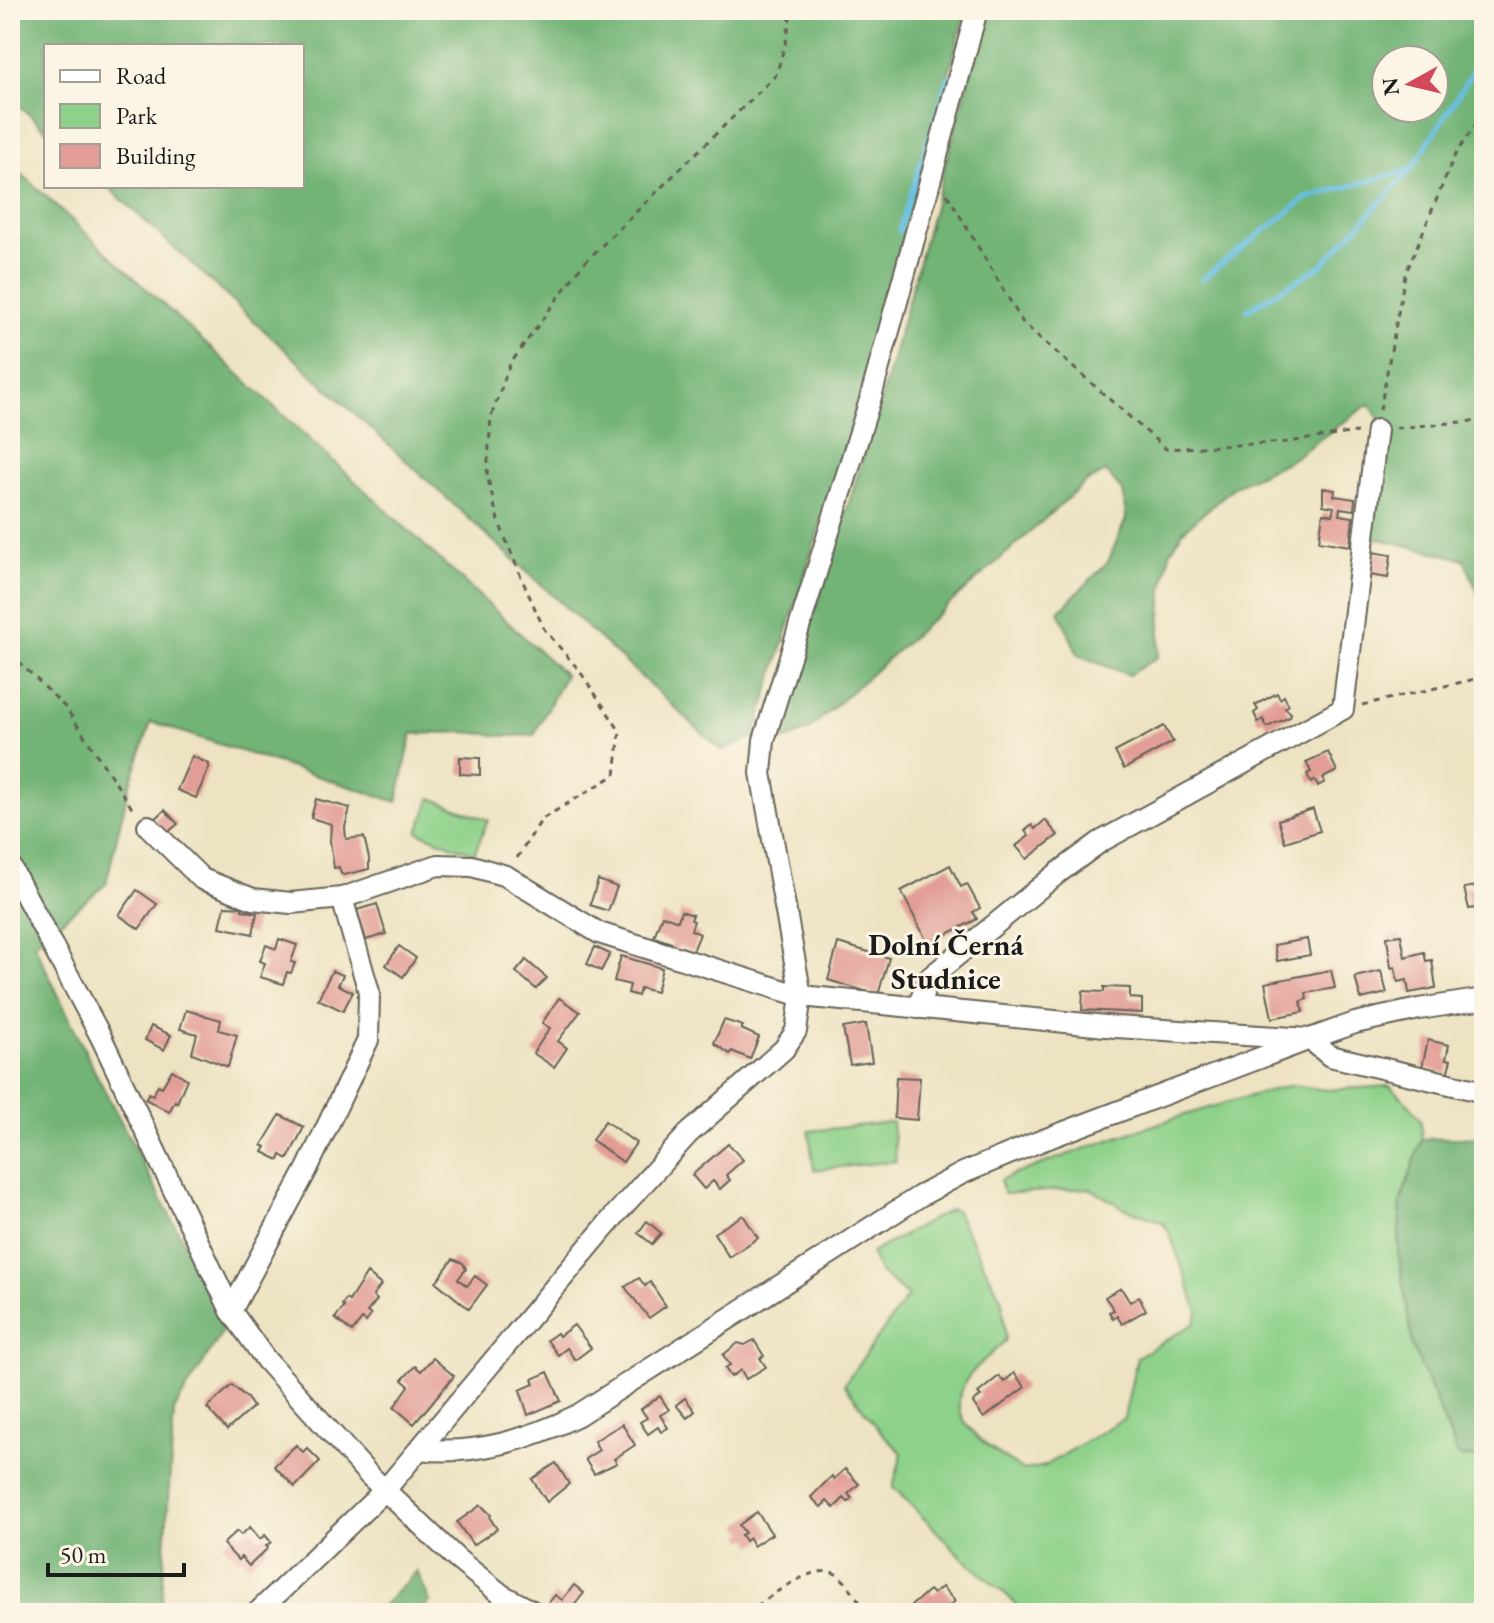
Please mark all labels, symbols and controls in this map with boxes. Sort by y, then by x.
legend [44,44,304,188]
north arrow [1370,44,1450,124]
text: Road [116,60,167,91]
text: N [1375,76,1406,98]
text: Park [116,100,158,131]
text: Building [116,140,196,171]
district label: Dolní Černá Studnice [868,925,1025,998]
scale bar [48,1527,184,1577]
text: 50 m [60,1539,107,1570]

